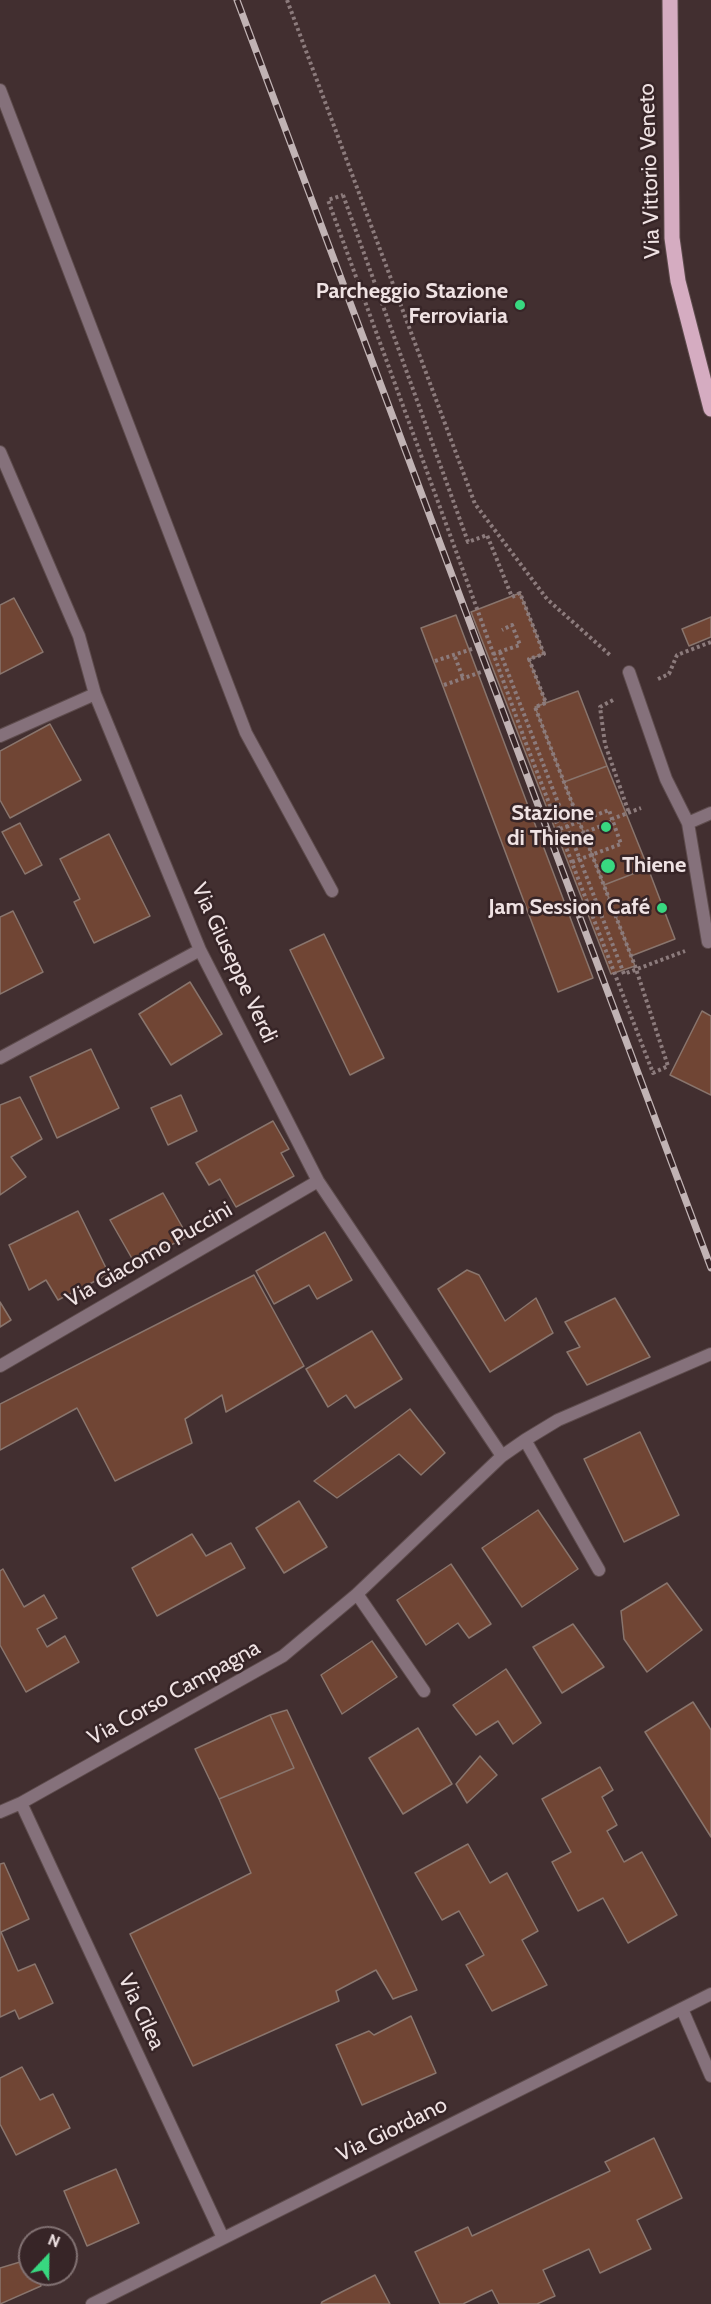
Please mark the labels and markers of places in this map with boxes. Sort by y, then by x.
place label: Parcheggio Stazione Ferroviaria [316,279,508,330]
marker: Parcheggio Stazione Ferroviaria [513,298,527,312]
place label: Stazione di Thiene [507,801,594,852]
marker: Stazione di Thiene [599,820,613,834]
place label: Thiene [622,853,686,879]
marker: Thiene [599,857,617,875]
place label: Jam Session Café [488,895,650,921]
marker: Jam Session Café [655,901,669,915]

